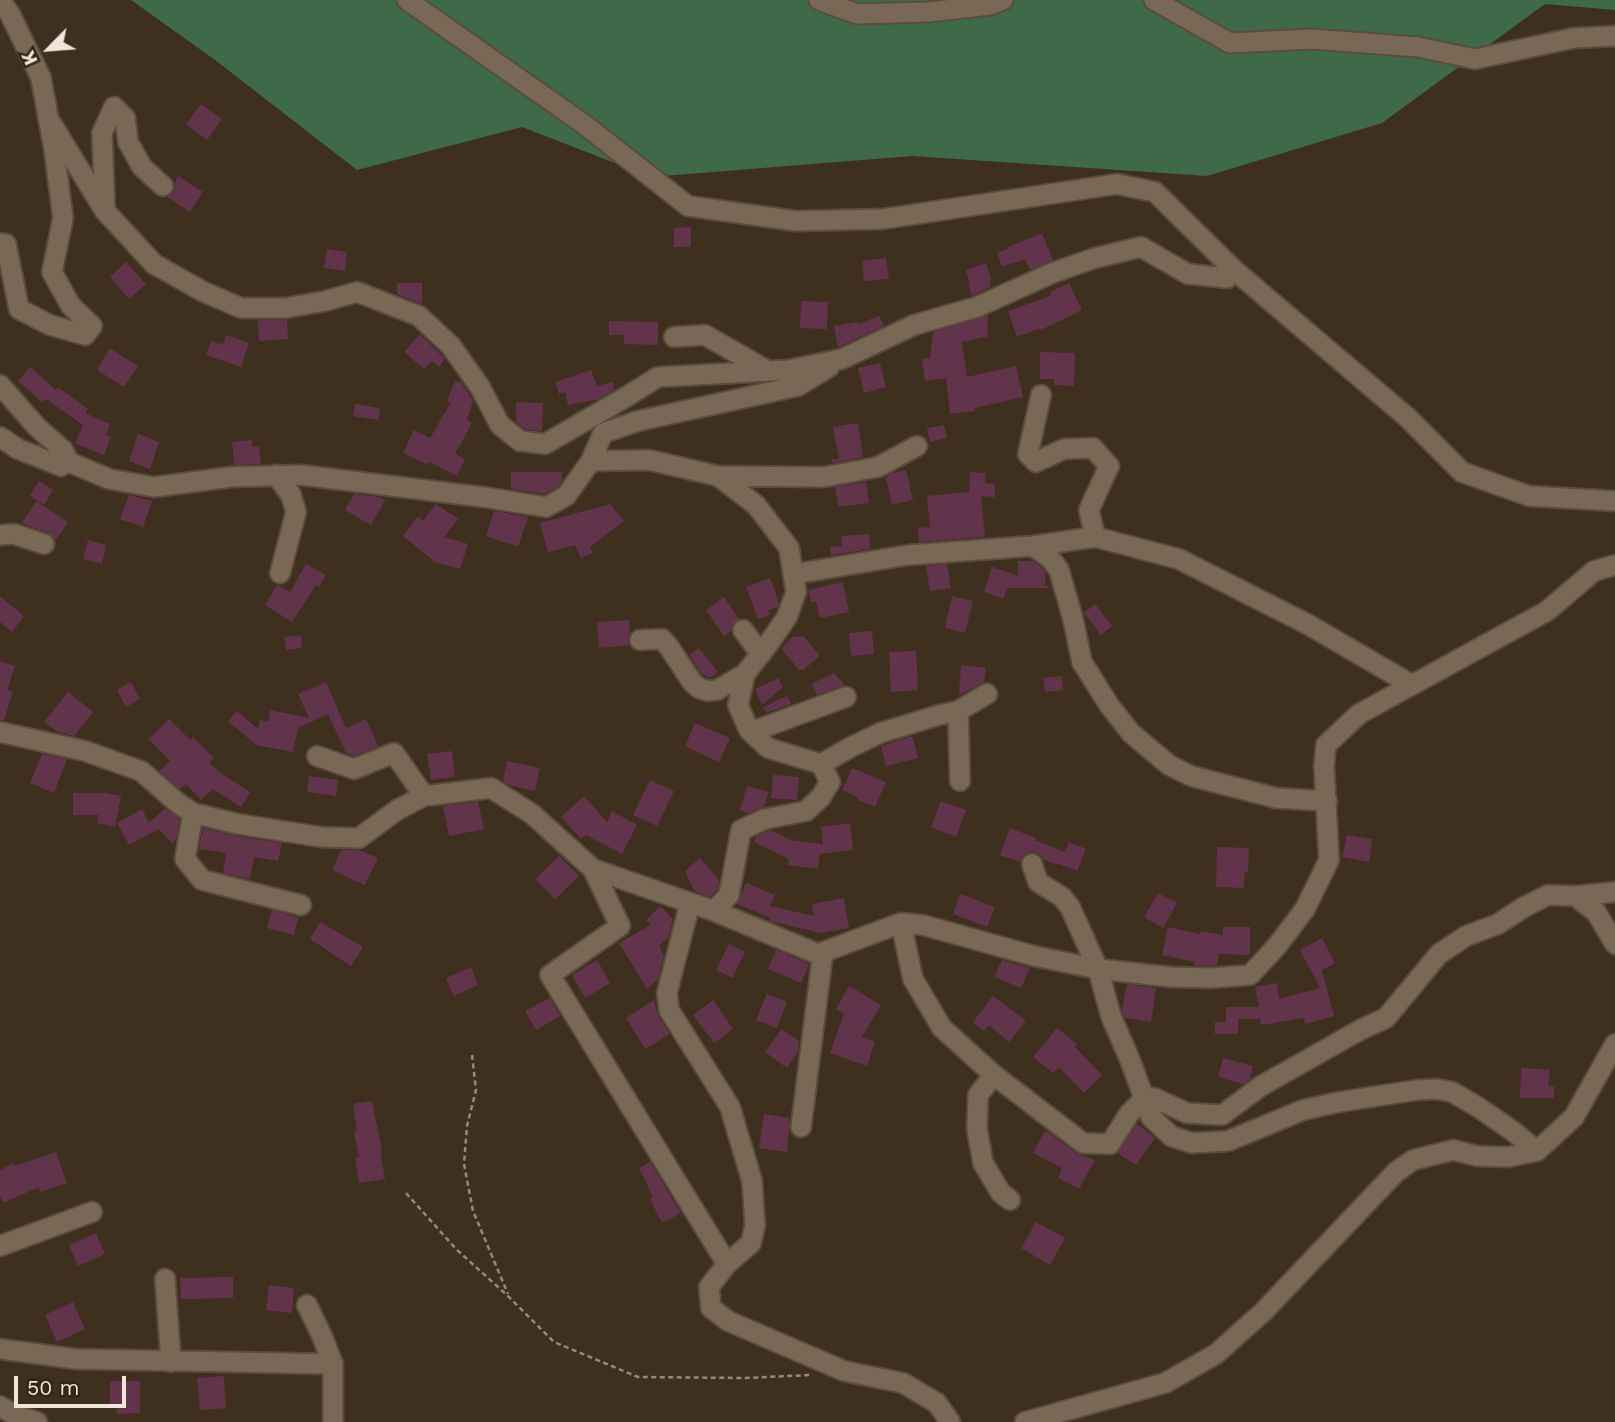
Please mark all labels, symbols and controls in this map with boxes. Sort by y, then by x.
north arrow [14,14,84,84]
text: K [16,47,43,69]
scale bar [18,1362,130,1406]
text: 50 m [27,1375,79,1400]

